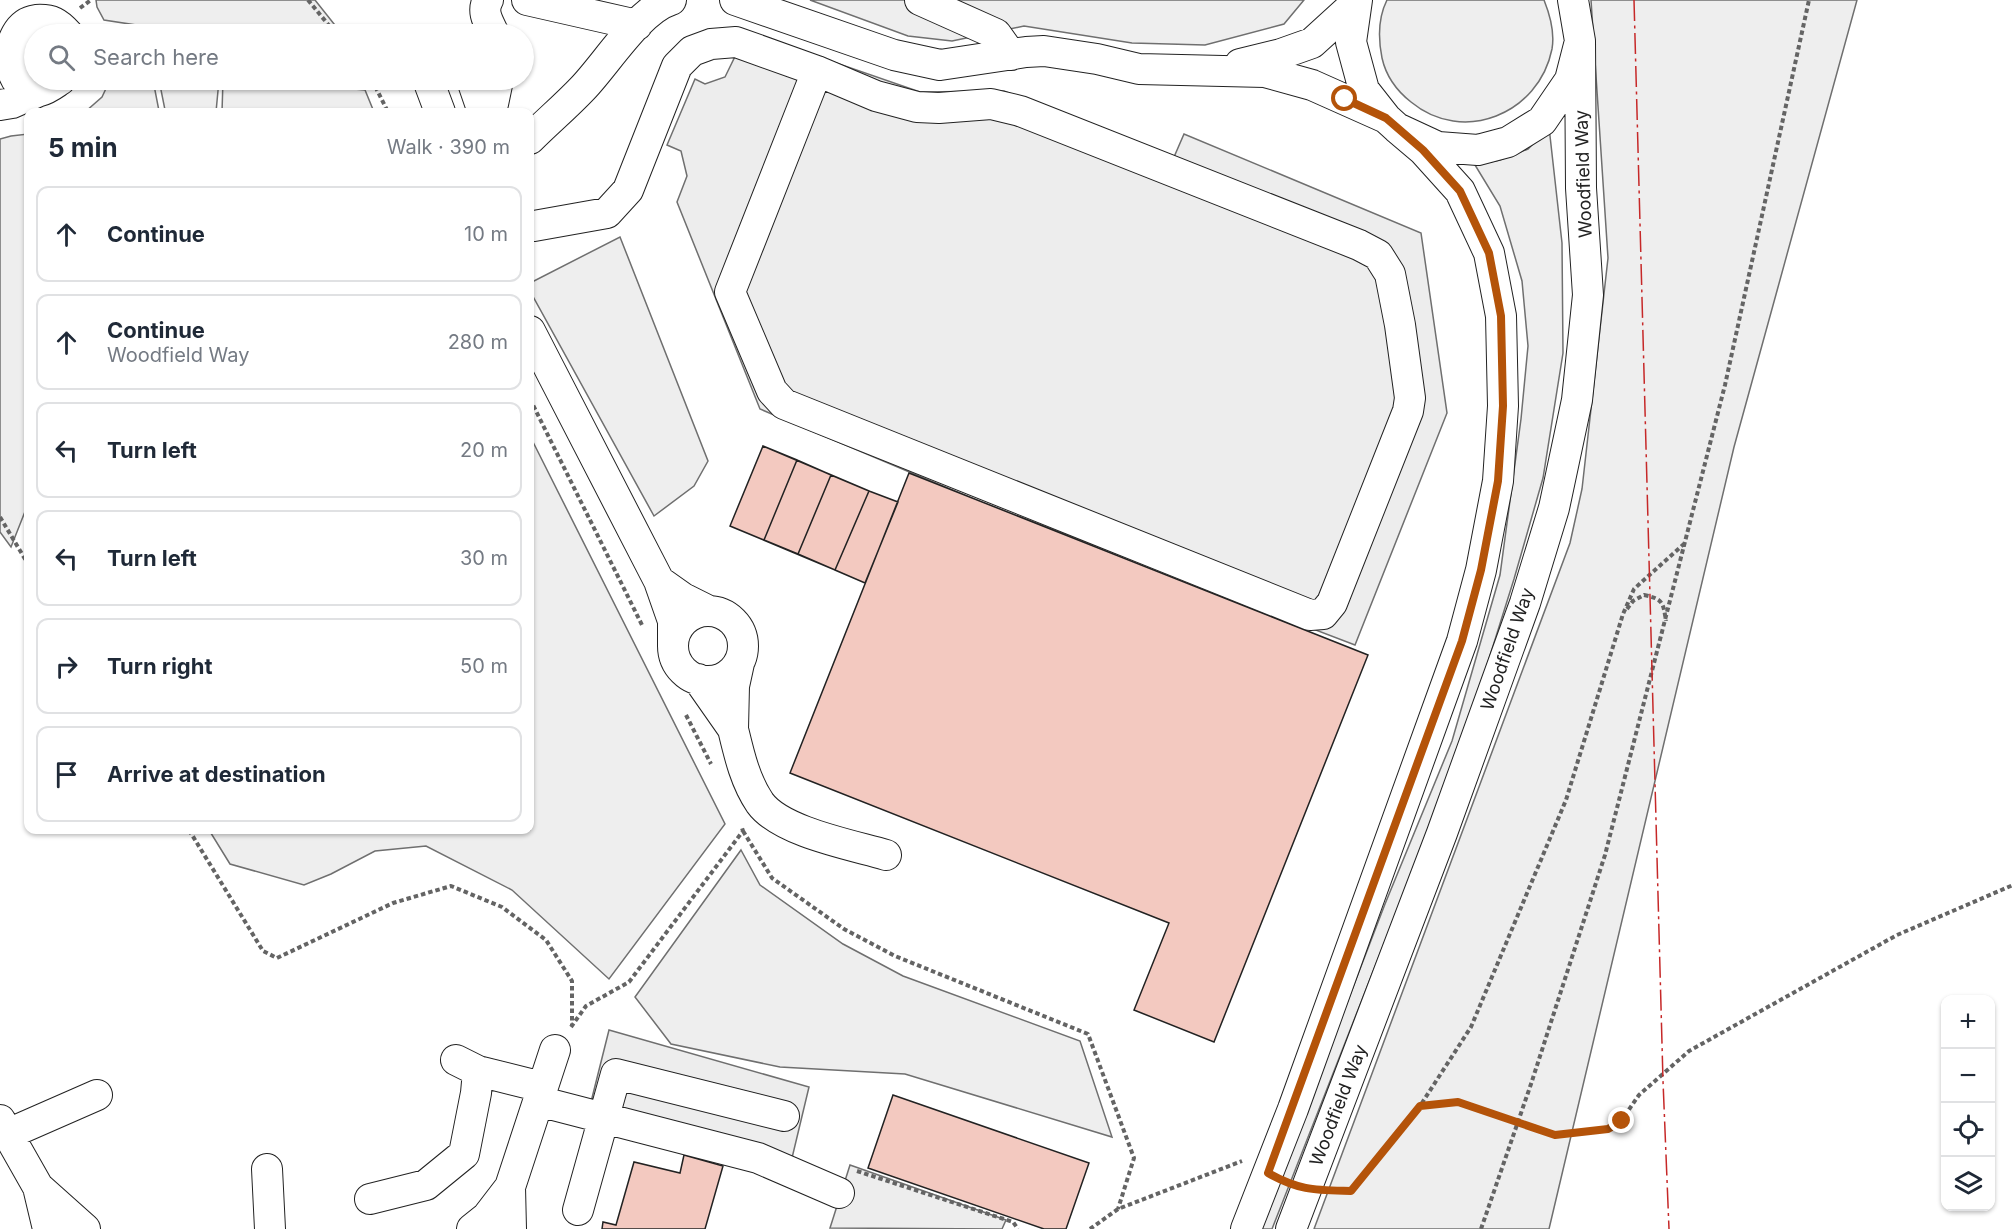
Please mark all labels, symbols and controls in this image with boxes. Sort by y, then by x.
search box [24,24,534,90]
icon: search [45,41,78,74]
text: Search here [93,44,219,70]
route start [1331,85,1357,111]
street label: Woodfield Way [1570,110,1596,238]
text: 5 min [48,132,118,163]
text: Walk · 390 m [387,135,510,159]
icon: ahead [50,218,83,251]
text: Continue [107,221,205,247]
text: 10 m [464,222,508,246]
text: Continue [107,317,205,343]
icon: ahead [50,326,83,359]
text: 280 m [448,330,508,354]
text: Woodfield Way [107,343,249,367]
icon: left [50,434,83,467]
text: Turn left [107,437,197,463]
text: 20 m [460,438,508,462]
icon: left [50,542,83,575]
text: Turn left [107,545,197,571]
text: 30 m [460,546,508,570]
street label: Woodfield Way [1476,585,1538,713]
icon: right [50,650,83,683]
text: Turn right [107,653,213,679]
text: 50 m [460,654,508,678]
icon: arrive [50,758,83,791]
text: Arrive at destination [107,761,326,787]
map controls [1941,995,1995,1211]
button: + [1941,995,1995,1049]
street label: Woodfield Way [1305,1041,1371,1169]
button: − [1941,1049,1995,1103]
button: locate [1941,1103,1995,1157]
route end [1608,1107,1634,1133]
button: layers [1941,1157,1995,1211]

